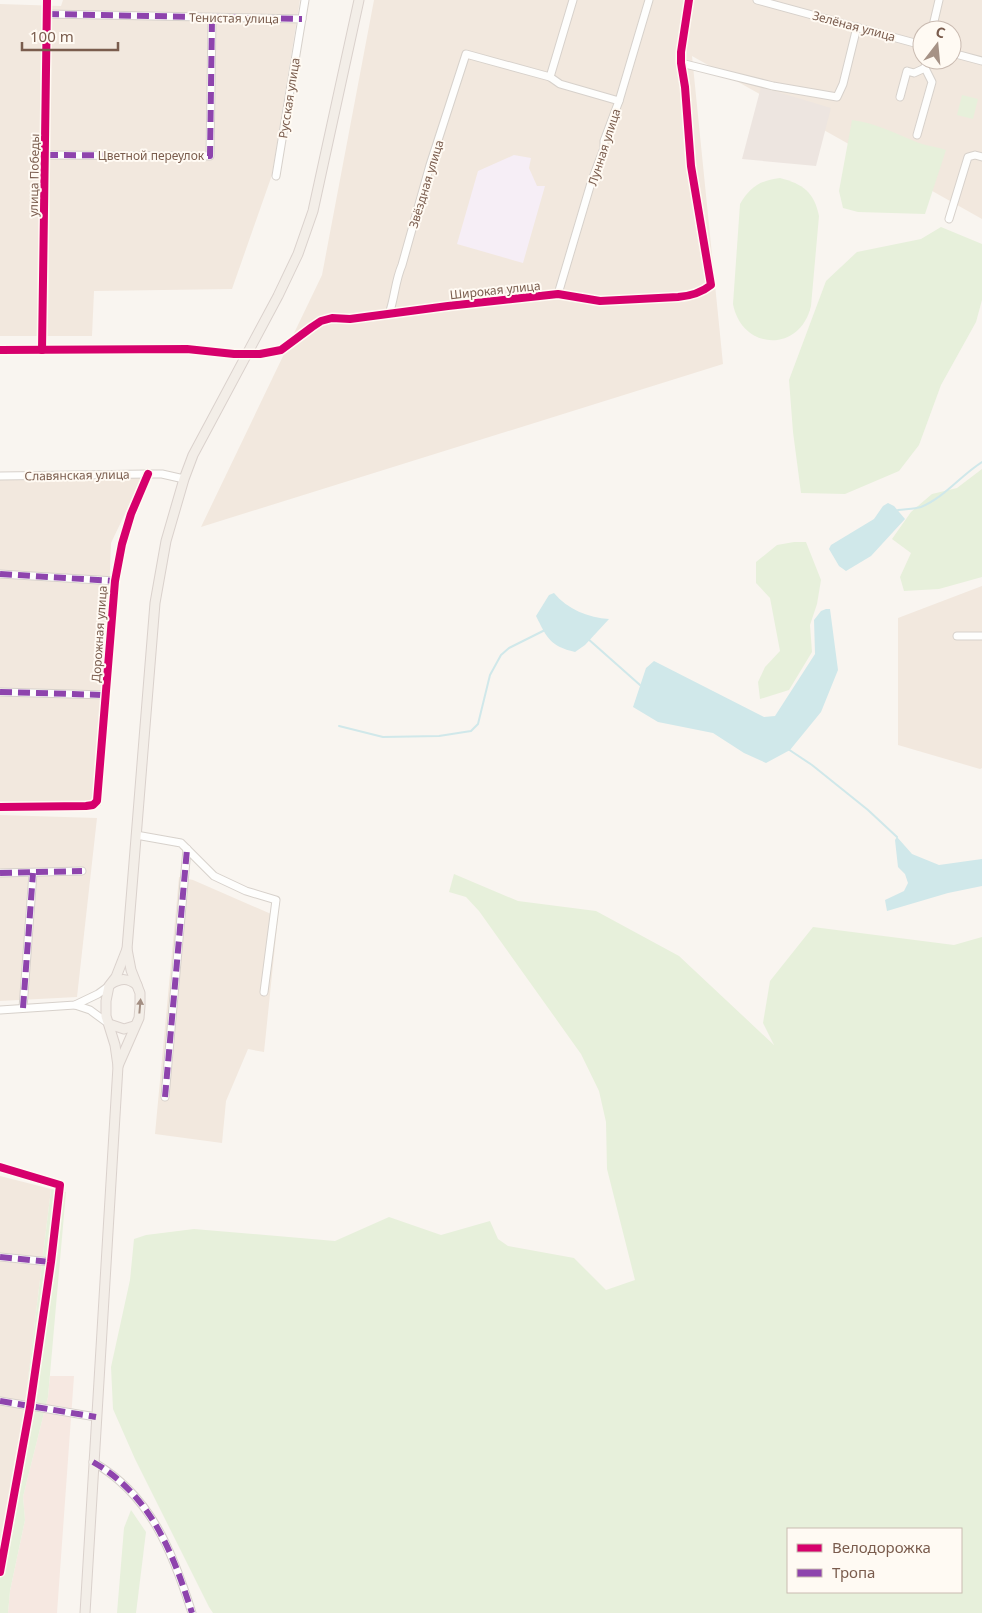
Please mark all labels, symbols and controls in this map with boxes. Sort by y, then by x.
street label: Зелёная улица [811,7,897,45]
street label: Тенистая улица [189,9,279,27]
scale bar [22,20,119,52]
north arrow [912,20,962,70]
text: С [934,22,948,42]
text: 100 m [30,26,74,46]
street label: Русская улица [274,56,304,140]
street label: Лунная улица [584,106,624,188]
street label: улица Победы [25,133,43,217]
street label: Звёздная улица [404,138,448,230]
street label: Цветной переулок [98,147,205,164]
street label: Широкая улица [449,277,541,303]
street label: Славянская улица [24,466,130,484]
street label: Дорожная улица [87,585,111,683]
one-way arrow [136,998,144,1014]
legend [787,1528,962,1593]
text: Велодорожка [832,1537,931,1557]
text: Тропа [832,1562,875,1582]

